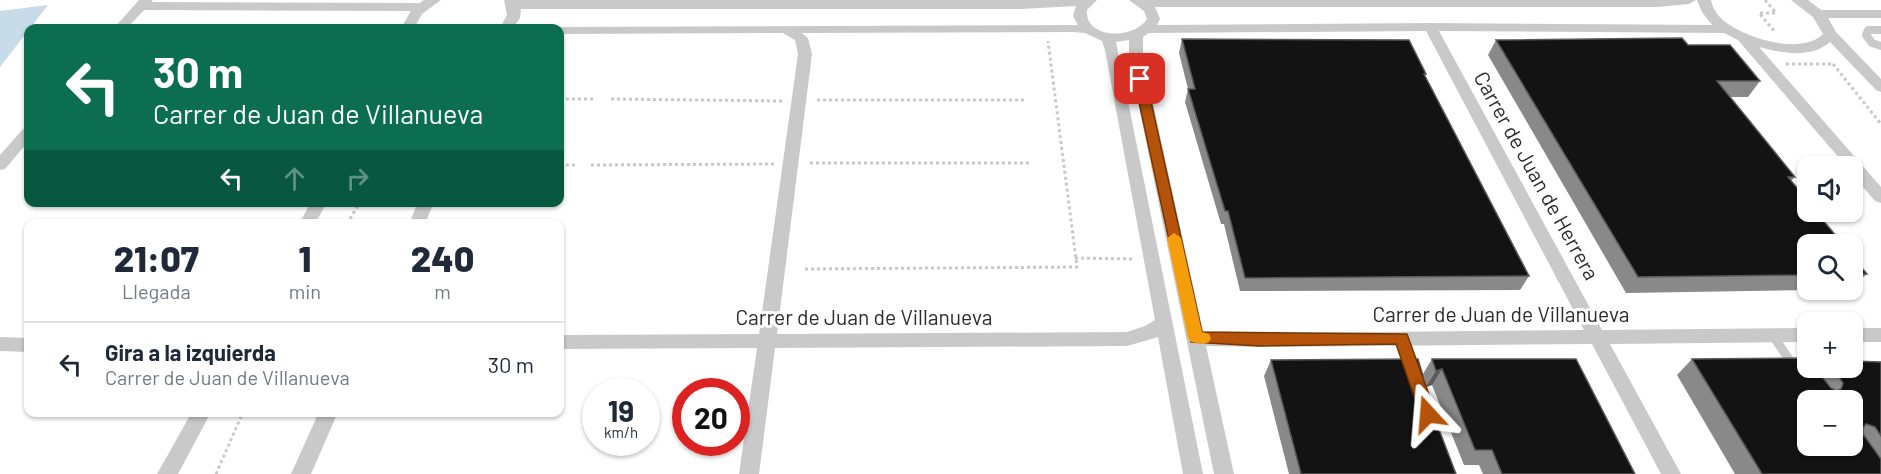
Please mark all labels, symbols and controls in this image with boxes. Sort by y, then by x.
text: 30 m [153,46,243,96]
icon: left [54,48,132,126]
pin [1114,53,1165,104]
icon: arrive [1123,62,1156,95]
street label: Carrer de Juan de Herrera [1470,67,1605,284]
text: Carrer de Juan de Villanueva [153,97,483,129]
map controls [1797,156,1863,456]
button: sound [1797,156,1863,222]
icon: left [215,162,248,195]
icon: ahead [278,162,311,195]
icon: right [341,162,374,195]
button: search [1797,234,1863,300]
text: 21:07 [114,236,199,279]
text: 1 [298,236,311,279]
text: 240 [411,236,474,279]
text: Llegada [122,279,191,303]
text: min [289,279,321,303]
text: m [434,279,451,303]
street label: Carrer de Juan de Villanueva [1373,301,1629,326]
street label: Carrer de Juan de Villanueva [736,304,992,329]
button: + [1797,312,1863,378]
text: Gira a la izquierda [105,339,276,365]
icon: left [54,348,87,381]
text: 30 m [488,351,534,377]
text: Carrer de Juan de Villanueva [105,365,350,389]
speed limit sign: 20 [672,378,750,456]
position arrow [1396,382,1460,446]
button: − [1797,390,1863,456]
text: 19 [608,392,634,428]
text: km/h [604,423,638,441]

